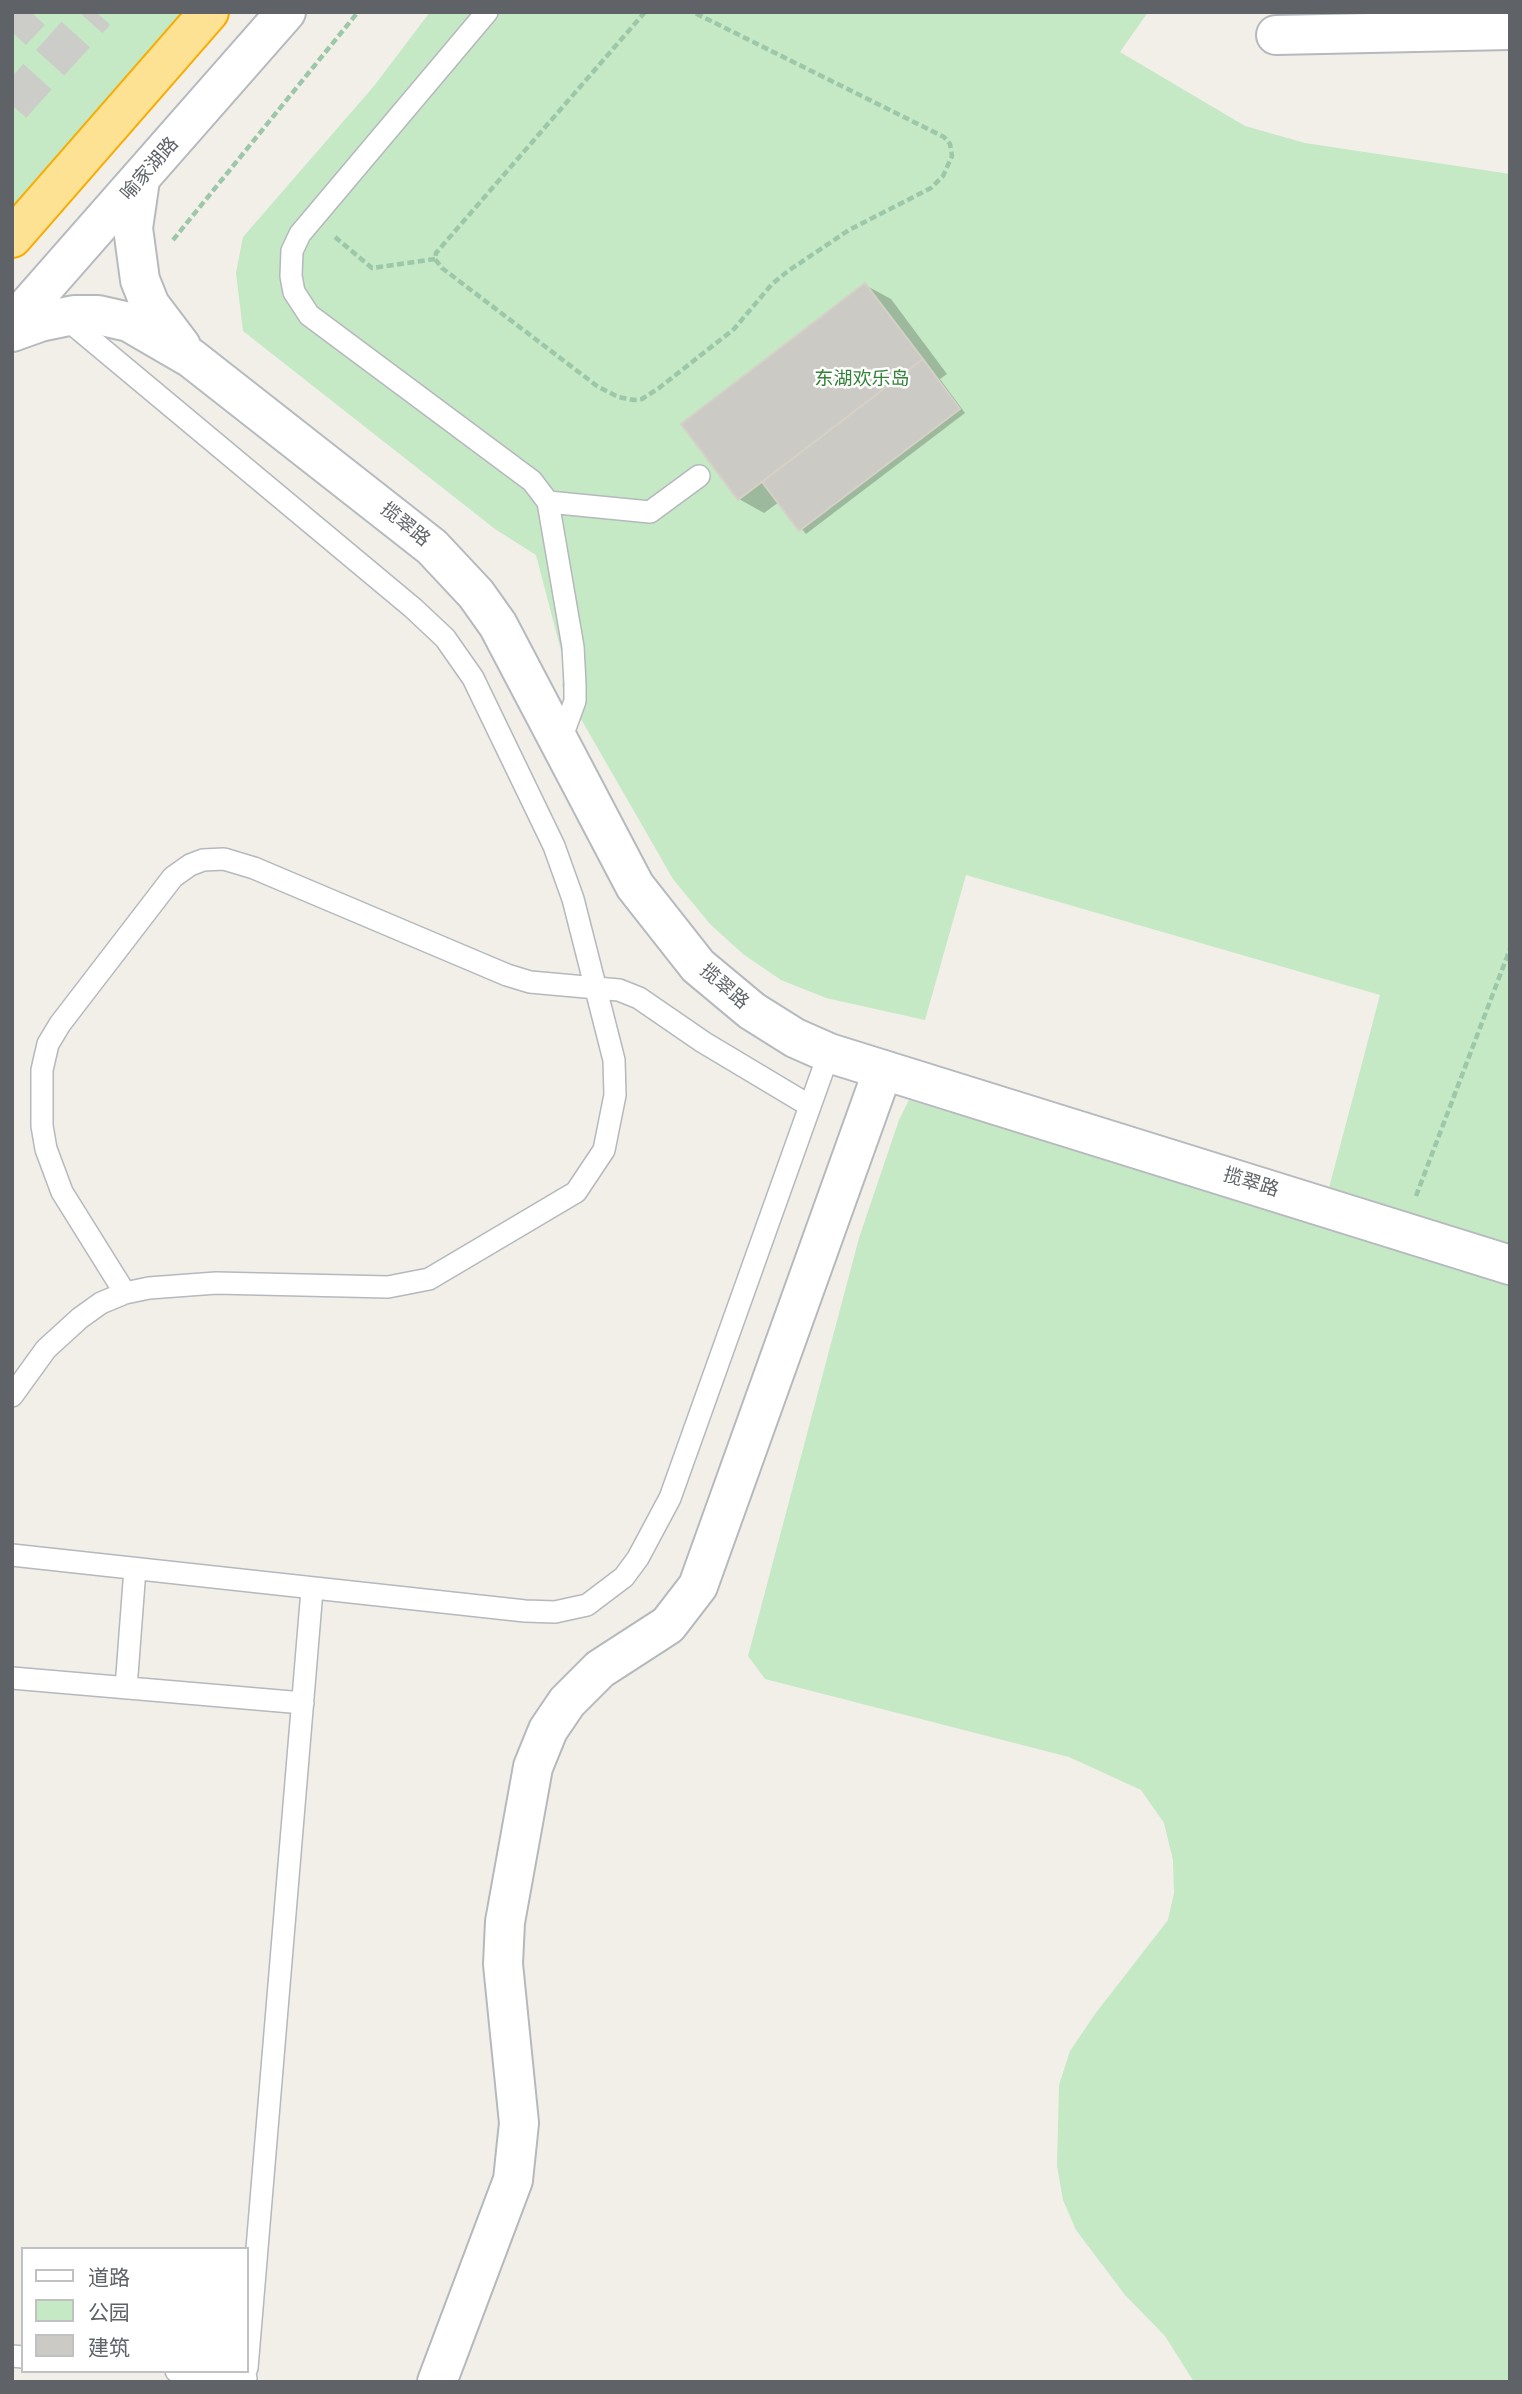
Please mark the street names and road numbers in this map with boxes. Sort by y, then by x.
street label: 喻家湖路 [116,133,184,205]
street label: 揽翠路 [376,498,434,552]
street label: 揽翠路 [695,960,753,1014]
street label: 揽翠路 [1220,1164,1282,1202]

